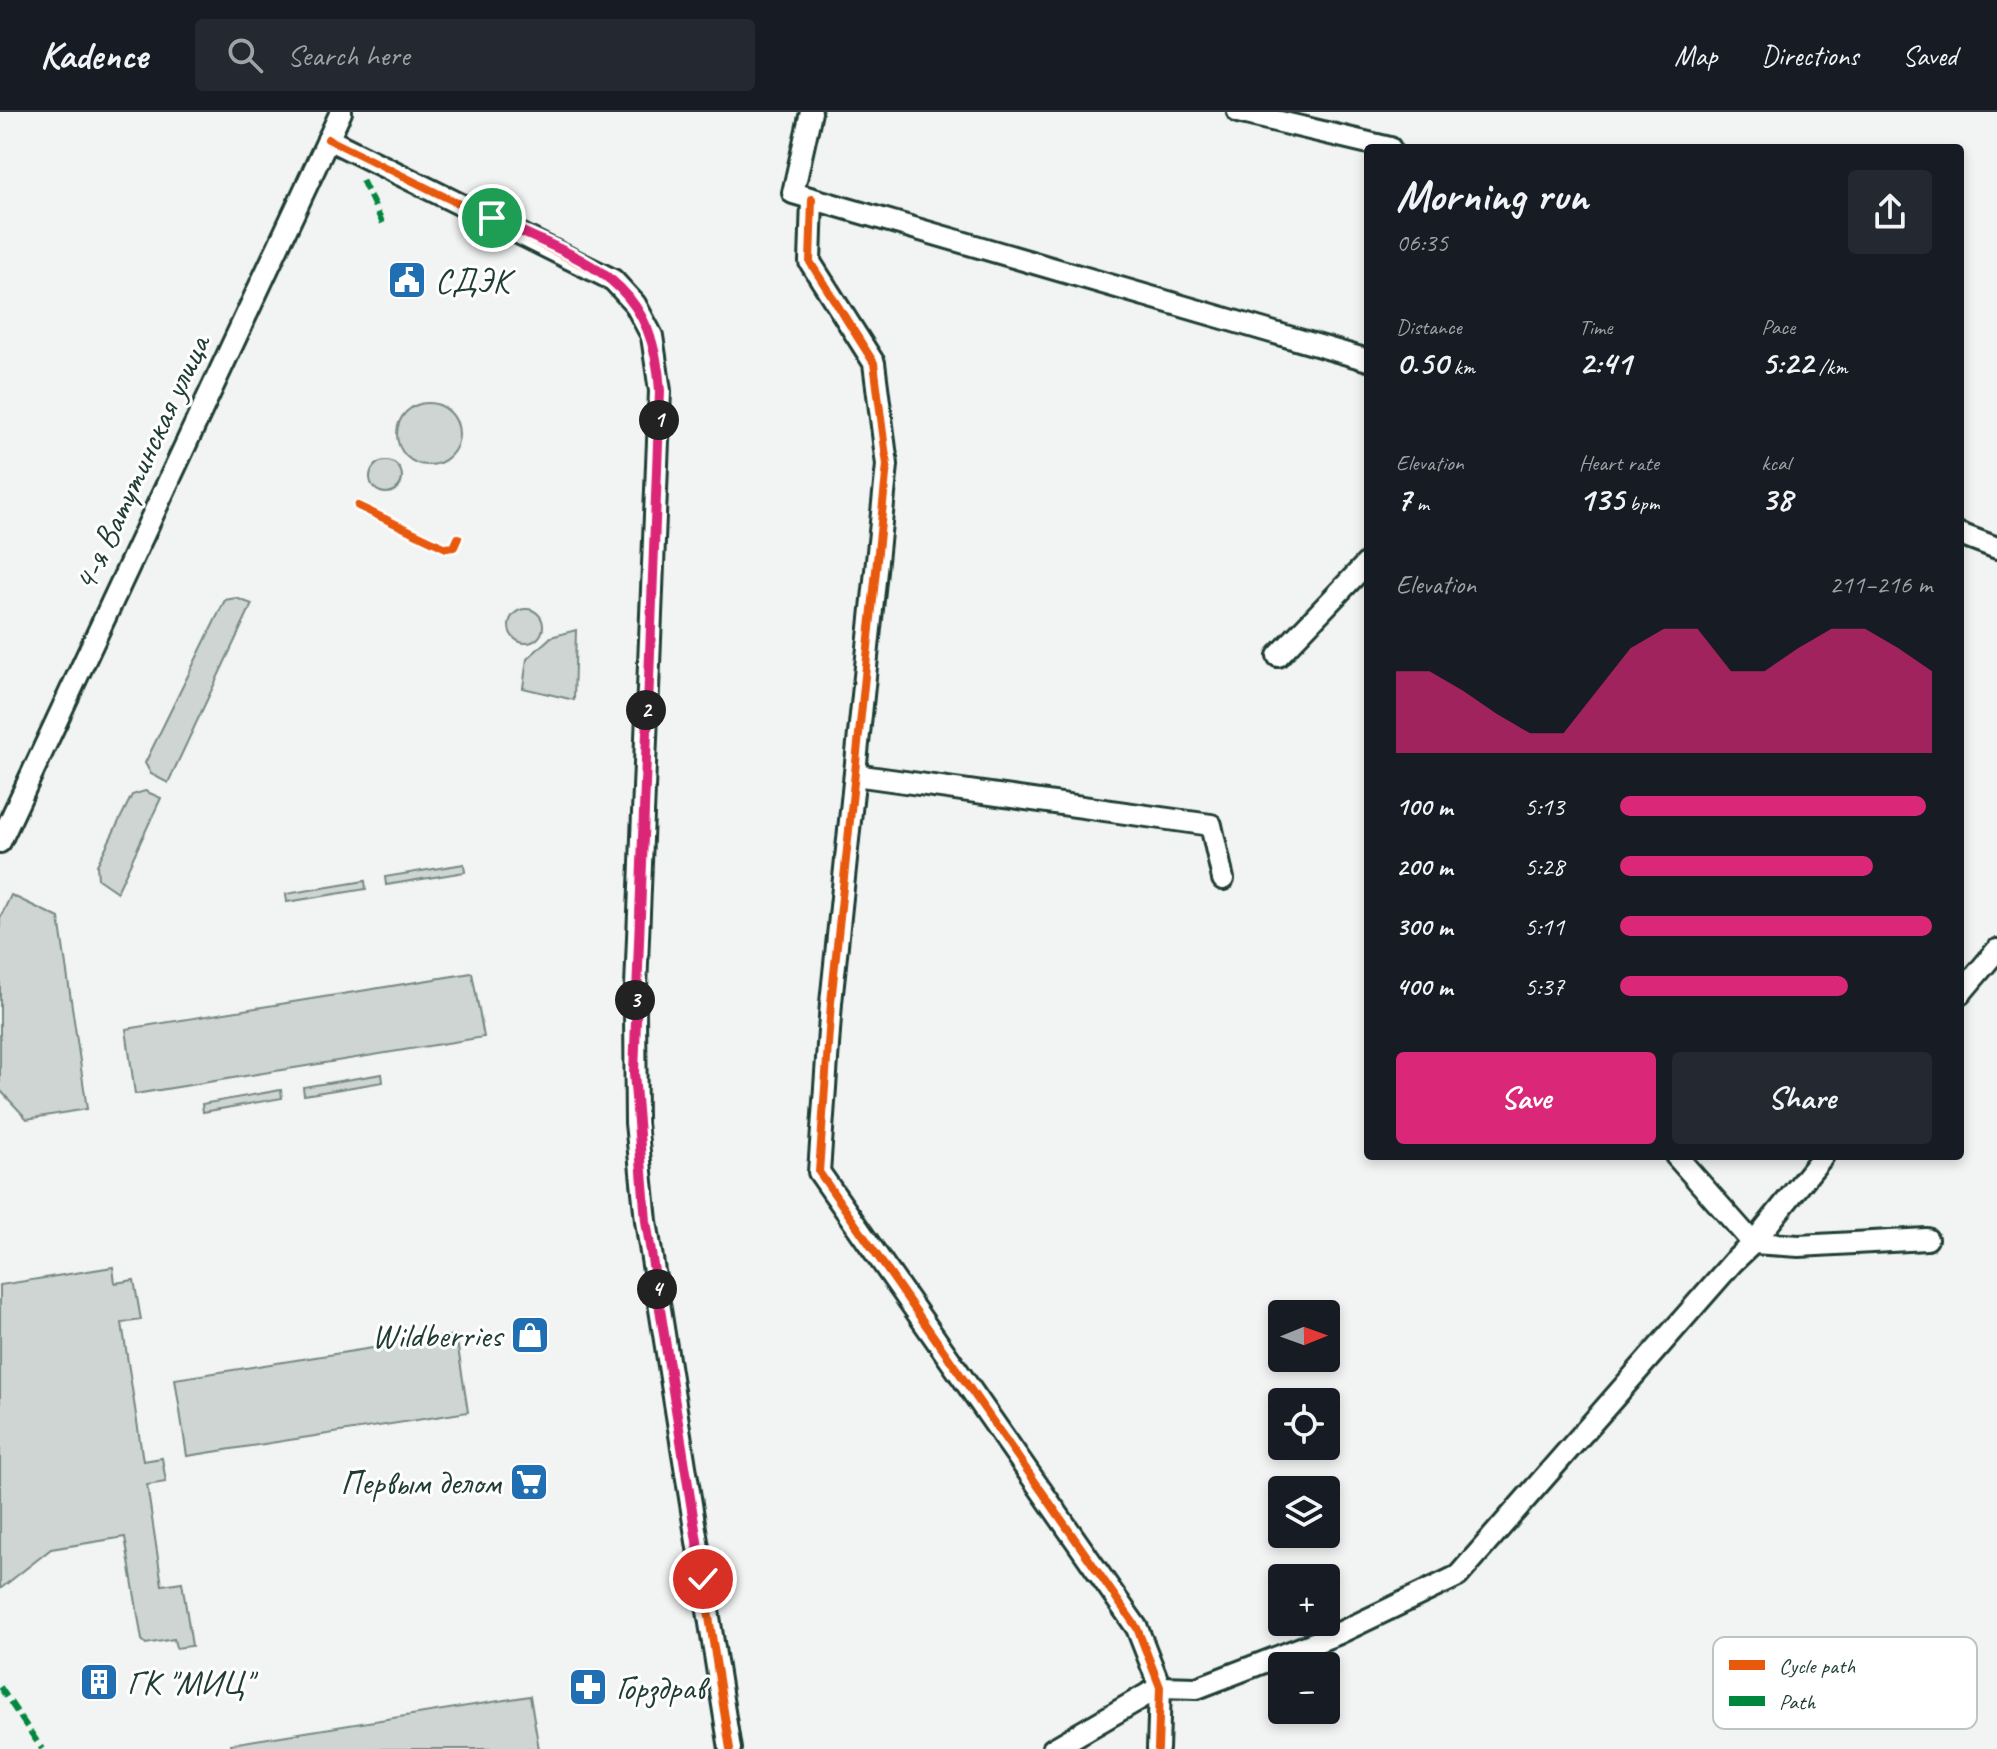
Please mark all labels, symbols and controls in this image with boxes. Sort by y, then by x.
search box [195,19,755,91]
text: Kadence [40,32,147,79]
icon: search [223,33,267,77]
text: Search here [287,36,410,74]
text: Map [1674,38,1717,73]
text: Directions [1761,38,1859,73]
text: Saved [1903,38,1957,73]
text: Morning run [1396,168,1588,223]
button: share [1848,170,1932,254]
pin [458,184,526,252]
icon: arrive [470,196,514,240]
text: 06:35 [1396,226,1448,259]
public building icon: СДЭК [386,259,428,301]
place label: СДЭК [435,259,516,302]
text: Distance [1396,313,1462,341]
text: Time [1579,313,1612,341]
text: Pace [1761,313,1795,341]
street label: 4-я Ватутинская улица [63,325,220,598]
text: 0.50 [1396,341,1448,384]
text: 2:41 [1579,341,1631,384]
text: 5:22 [1761,341,1813,384]
text: km [1448,353,1475,381]
text: /km [1813,353,1848,381]
pin: 1 [639,400,679,440]
text: 1 [654,406,664,434]
text: Elevation [1396,449,1464,477]
text: Heart rate [1579,449,1659,477]
text: kcal [1761,449,1790,477]
text: 7 [1396,477,1411,520]
text: 135 [1579,477,1624,520]
text: 38 [1761,477,1792,520]
text: m [1411,489,1429,517]
text: bpm [1624,489,1660,517]
text: Elevation [1396,568,1476,601]
text: 211–216 m [1829,568,1932,601]
pin: 2 [626,690,666,730]
text: 2 [641,696,651,724]
text: 100 m [1396,790,1452,823]
text: 5:13 [1524,790,1564,823]
text: 200 m [1396,850,1452,883]
text: 5:28 [1524,850,1564,883]
text: 300 m [1396,910,1452,943]
text: 5:11 [1524,910,1564,943]
text: 400 m [1396,970,1452,1003]
text: 5:37 [1524,970,1564,1003]
pin: 3 [615,980,655,1020]
text: 3 [630,986,640,1014]
button: Save [1396,1052,1656,1144]
button: Share [1672,1052,1932,1144]
pin: 4 [637,1269,677,1309]
text: 4 [652,1275,662,1303]
north arrow [1268,1300,1340,1372]
map controls [1268,1300,1340,1724]
place label: Wildberries [372,1314,505,1357]
shop icon: Wildberries [509,1314,551,1356]
button: locate [1268,1388,1340,1460]
place label: Первым делом [340,1461,503,1504]
supermarket icon: Первым делом [508,1461,550,1503]
button: layers [1268,1476,1340,1548]
pin [669,1545,737,1613]
icon: check [681,1557,725,1601]
button: + [1268,1564,1340,1636]
legend [1713,1637,1977,1729]
button: − [1268,1652,1340,1724]
text: Cycle path [1779,1652,1856,1680]
building icon: ГК "МИЦ" [78,1661,120,1703]
place label: ГК "МИЦ" [127,1661,259,1704]
pharmacy icon: Горздрав [567,1666,609,1708]
place label: Горздрав [616,1666,711,1709]
text: Path [1779,1688,1816,1716]

